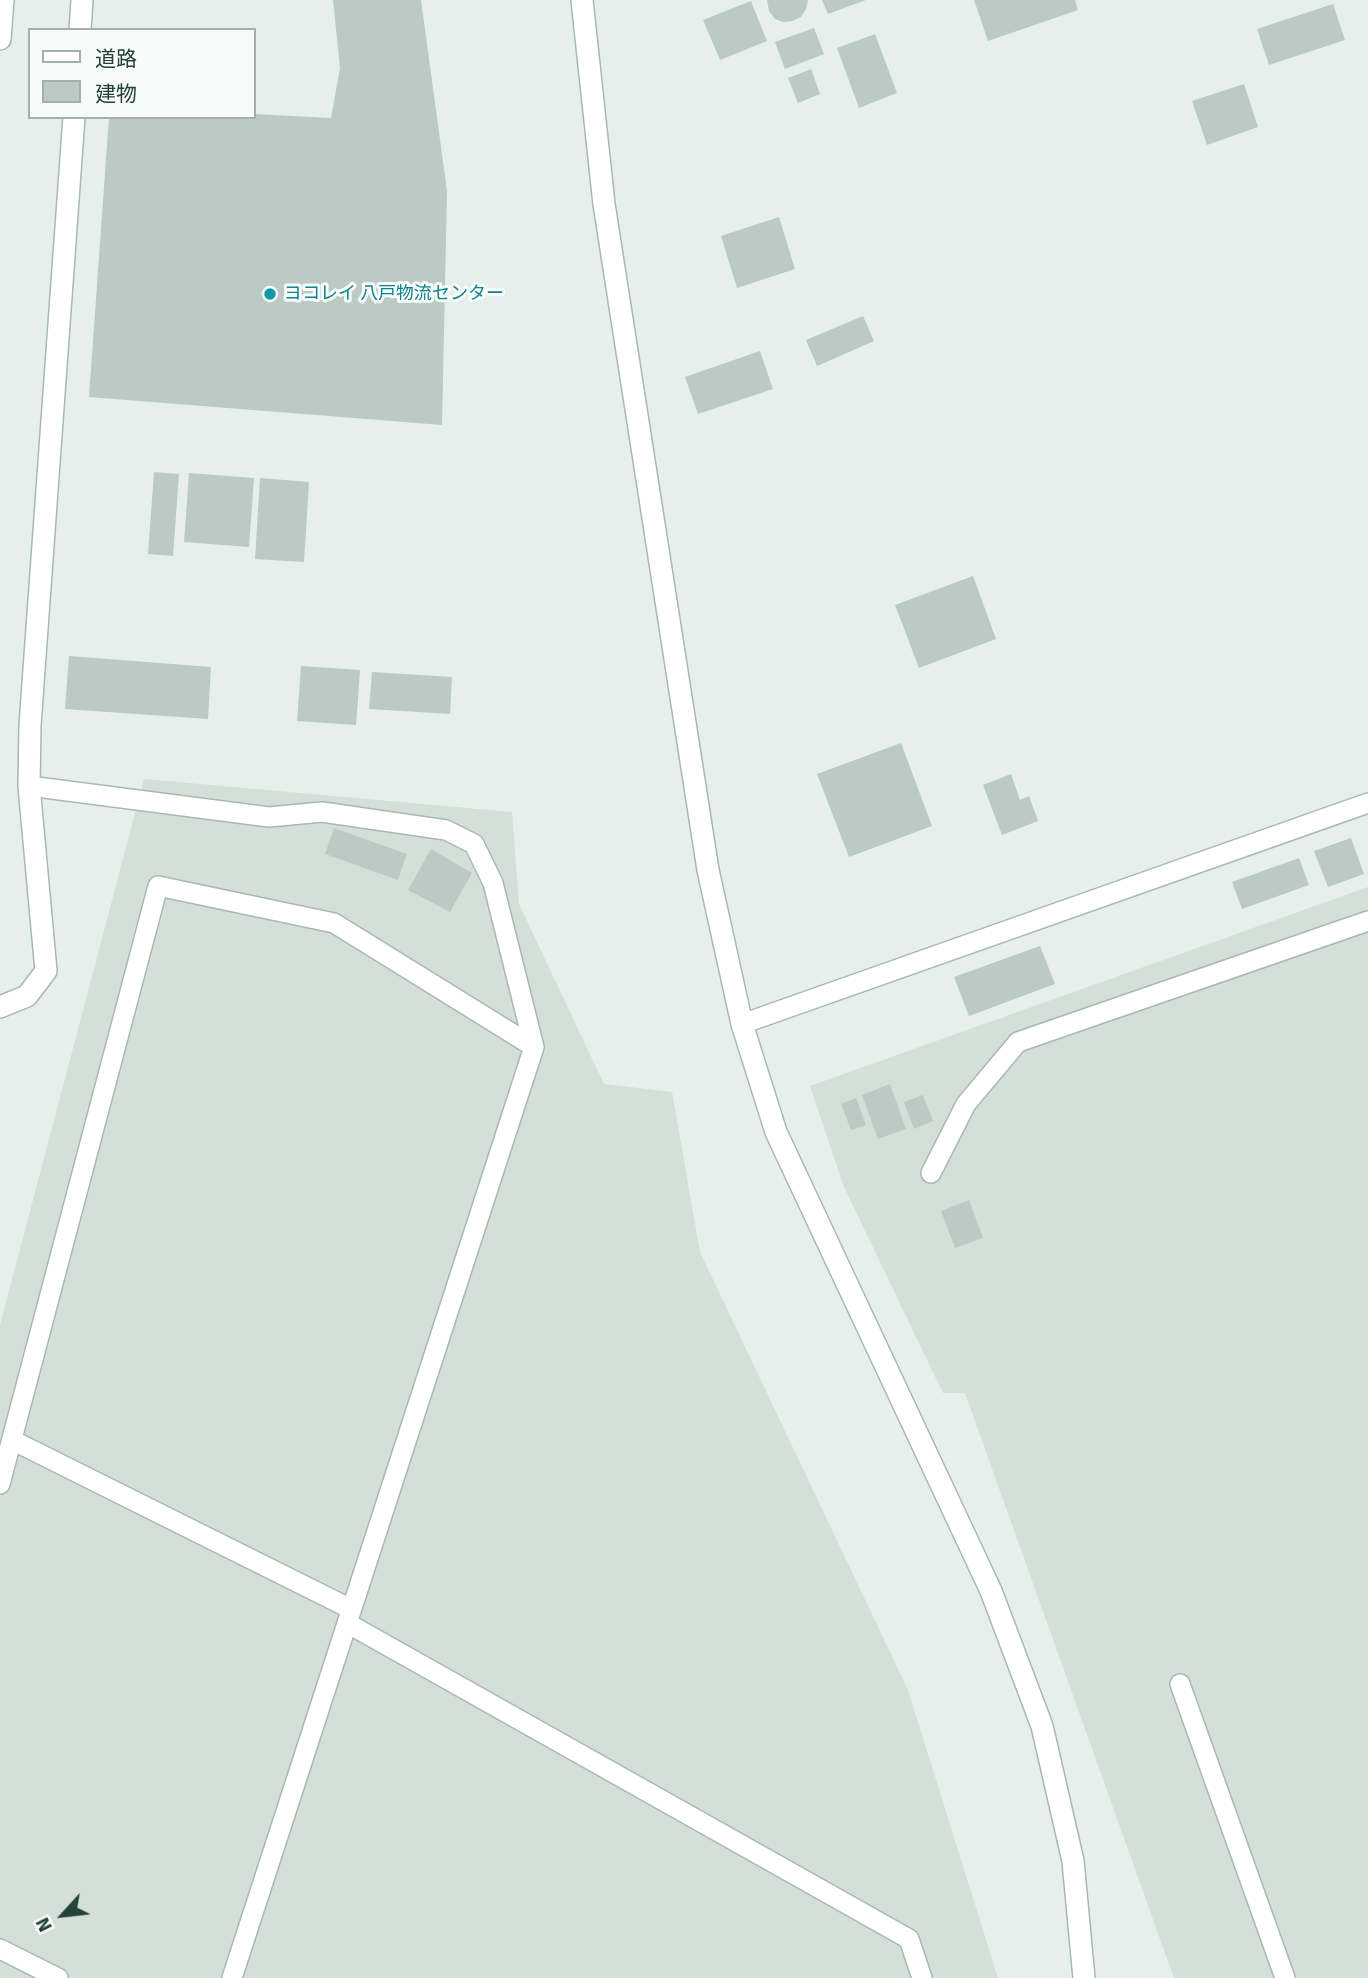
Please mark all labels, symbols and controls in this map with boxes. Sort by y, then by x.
legend [28,28,256,119]
text: 道路 [95,46,137,72]
text: 建物 [95,81,137,107]
place label: ヨコレイ 八戸物流センター [284,283,504,305]
marker: ヨコレイ 八戸物流センター [262,286,278,302]
north arrow [28,1880,98,1950]
text: N [31,1913,58,1936]

